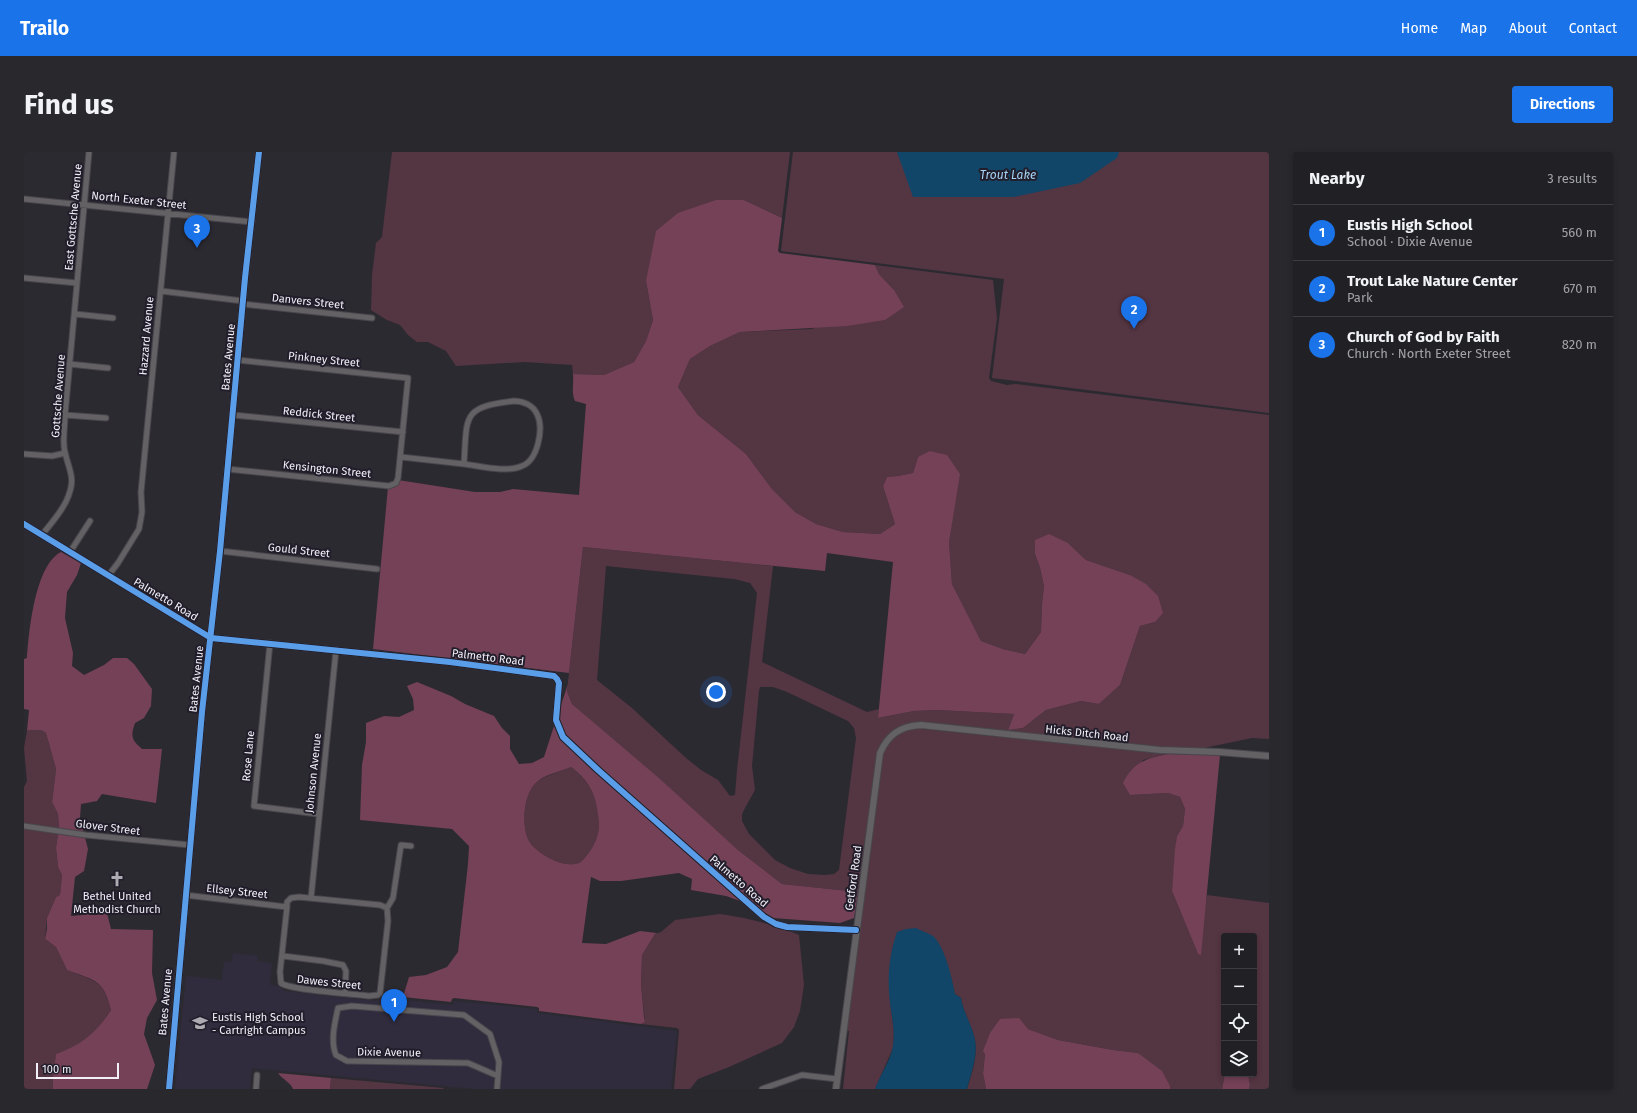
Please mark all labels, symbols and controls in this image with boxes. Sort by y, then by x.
text: Trailo [20,17,69,40]
text: Home [1401,20,1438,37]
text: Map [1460,20,1487,37]
text: About [1509,20,1547,37]
text: Contact [1569,20,1617,37]
button: Directions [1512,86,1613,123]
text: Find us [24,88,114,121]
street label: East Gottsche Avenue [62,163,85,271]
water label: Trout Lake [980,168,1036,182]
text: Nearby [1309,168,1364,189]
text: 3 results [1547,171,1597,186]
street label: North Exeter Street [91,189,187,212]
pin: 3 [184,215,210,248]
text: Eustis High School [1347,216,1472,234]
text: 1 [1319,225,1325,240]
text: 560 m [1562,225,1597,240]
text: School · Dixie Avenue [1347,234,1473,249]
text: Trout Lake Nature Center [1347,272,1518,290]
text: 2 [1319,281,1325,296]
text: 670 m [1563,281,1597,296]
text: Park [1347,290,1373,305]
street label: Danvers Street [271,291,345,312]
street label: Hazzard Avenue [137,296,156,376]
pin: 2 [1121,296,1147,329]
street label: Bates Avenue [219,323,238,391]
text: Church of God by Faith [1347,328,1500,346]
text: 3 [1319,337,1325,352]
text: 820 m [1562,337,1597,352]
text: Church · North Exeter Street [1347,346,1511,361]
street label: Pinkney Street [287,349,361,370]
street label: Gottsche Avenue [49,354,68,438]
street label: Reddick Street [282,404,356,425]
street label: Kensington Street [282,458,372,481]
street label: Gould Street [267,541,331,560]
street label: Palmetto Road [131,575,200,624]
street label: Bates Avenue [187,645,206,713]
street label: Palmetto Road [451,647,525,668]
your location [706,682,726,702]
street label: Hicks Ditch Road [1045,723,1129,744]
street label: Rose Lane [240,730,257,782]
street label: Johnson Avenue [303,733,324,814]
street label: Glover Street [75,817,141,838]
street label: Getford Road [842,845,865,911]
street label: Palmetto Road [707,853,770,910]
church icon: Bethel United Methodist Church [108,870,126,888]
street label: Ellsey Street [206,882,268,901]
place label: Bethel United Methodist Church [73,890,161,916]
map controls [1221,933,1257,1077]
button: + [1221,933,1257,969]
street label: Bates Avenue [156,968,175,1036]
button: − [1221,969,1257,1005]
street label: Dawes Street [296,973,362,992]
pin: 1 [381,989,407,1022]
button: locate [1221,1005,1257,1041]
place label: Eustis High School - Cartright Campus [212,1011,306,1037]
school or university icon: Eustis High School - Cartright Campus [191,1014,209,1032]
button: layers [1221,1041,1257,1077]
street label: Dixie Avenue [357,1045,421,1060]
scale bar [36,1061,119,1080]
text: 100 m [42,1063,71,1076]

